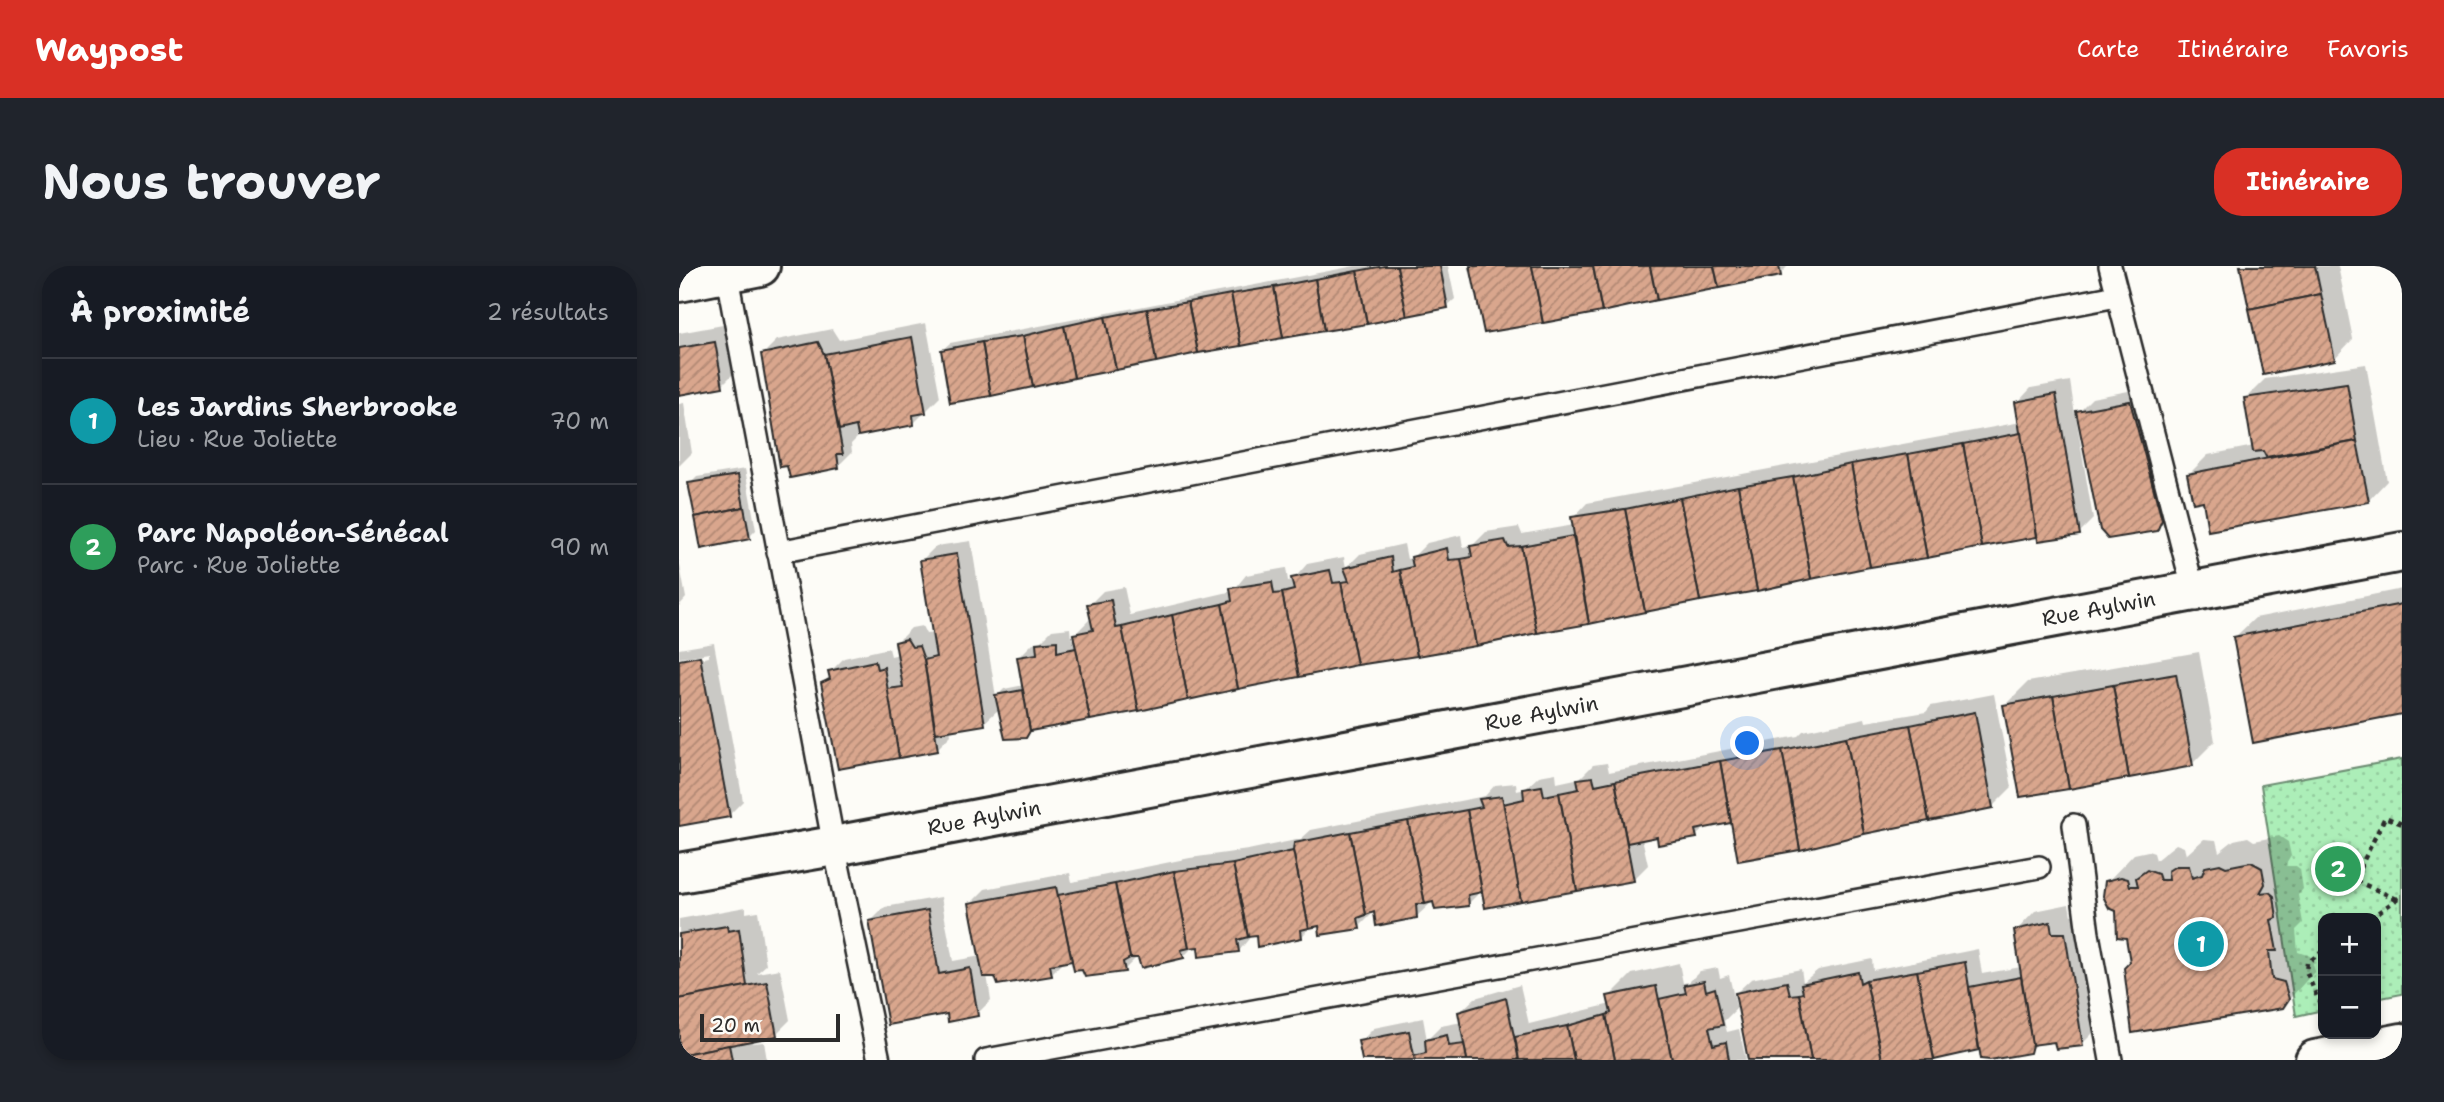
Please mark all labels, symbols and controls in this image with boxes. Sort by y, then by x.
text: Waypost [35,27,183,72]
text: Carte [2077,33,2140,65]
text: Itinéraire [2178,33,2289,65]
text: Favoris [2327,33,2409,65]
button: Itinéraire [2214,148,2402,216]
text: Nous trouver [42,149,381,215]
text: À proximité [70,291,250,332]
text: 2 résultats [487,297,609,327]
text: Les Jardins Sherbrooke [137,389,458,424]
text: 1 [88,406,98,436]
text: 70 m [550,406,609,436]
text: Lieu · Rue Joliette [137,424,338,454]
text: Parc Napoléon-Sénécal [137,515,449,550]
text: 2 [85,532,101,562]
text: 90 m [549,532,609,562]
text: Parc · Rue Joliette [137,550,341,580]
street label: Rue Aylwin [2040,585,2158,633]
street label: Rue Aylwin [1482,689,1601,738]
your location [1730,726,1764,760]
street label: Rue Aylwin [925,793,1043,842]
pin: 2 [2315,843,2361,895]
map controls [2318,913,2381,1039]
button: + [2318,913,2381,976]
pin: 1 [2178,918,2224,970]
button: − [2318,976,2381,1039]
scale bar [700,1011,840,1043]
text: 20 m [711,1013,760,1038]

